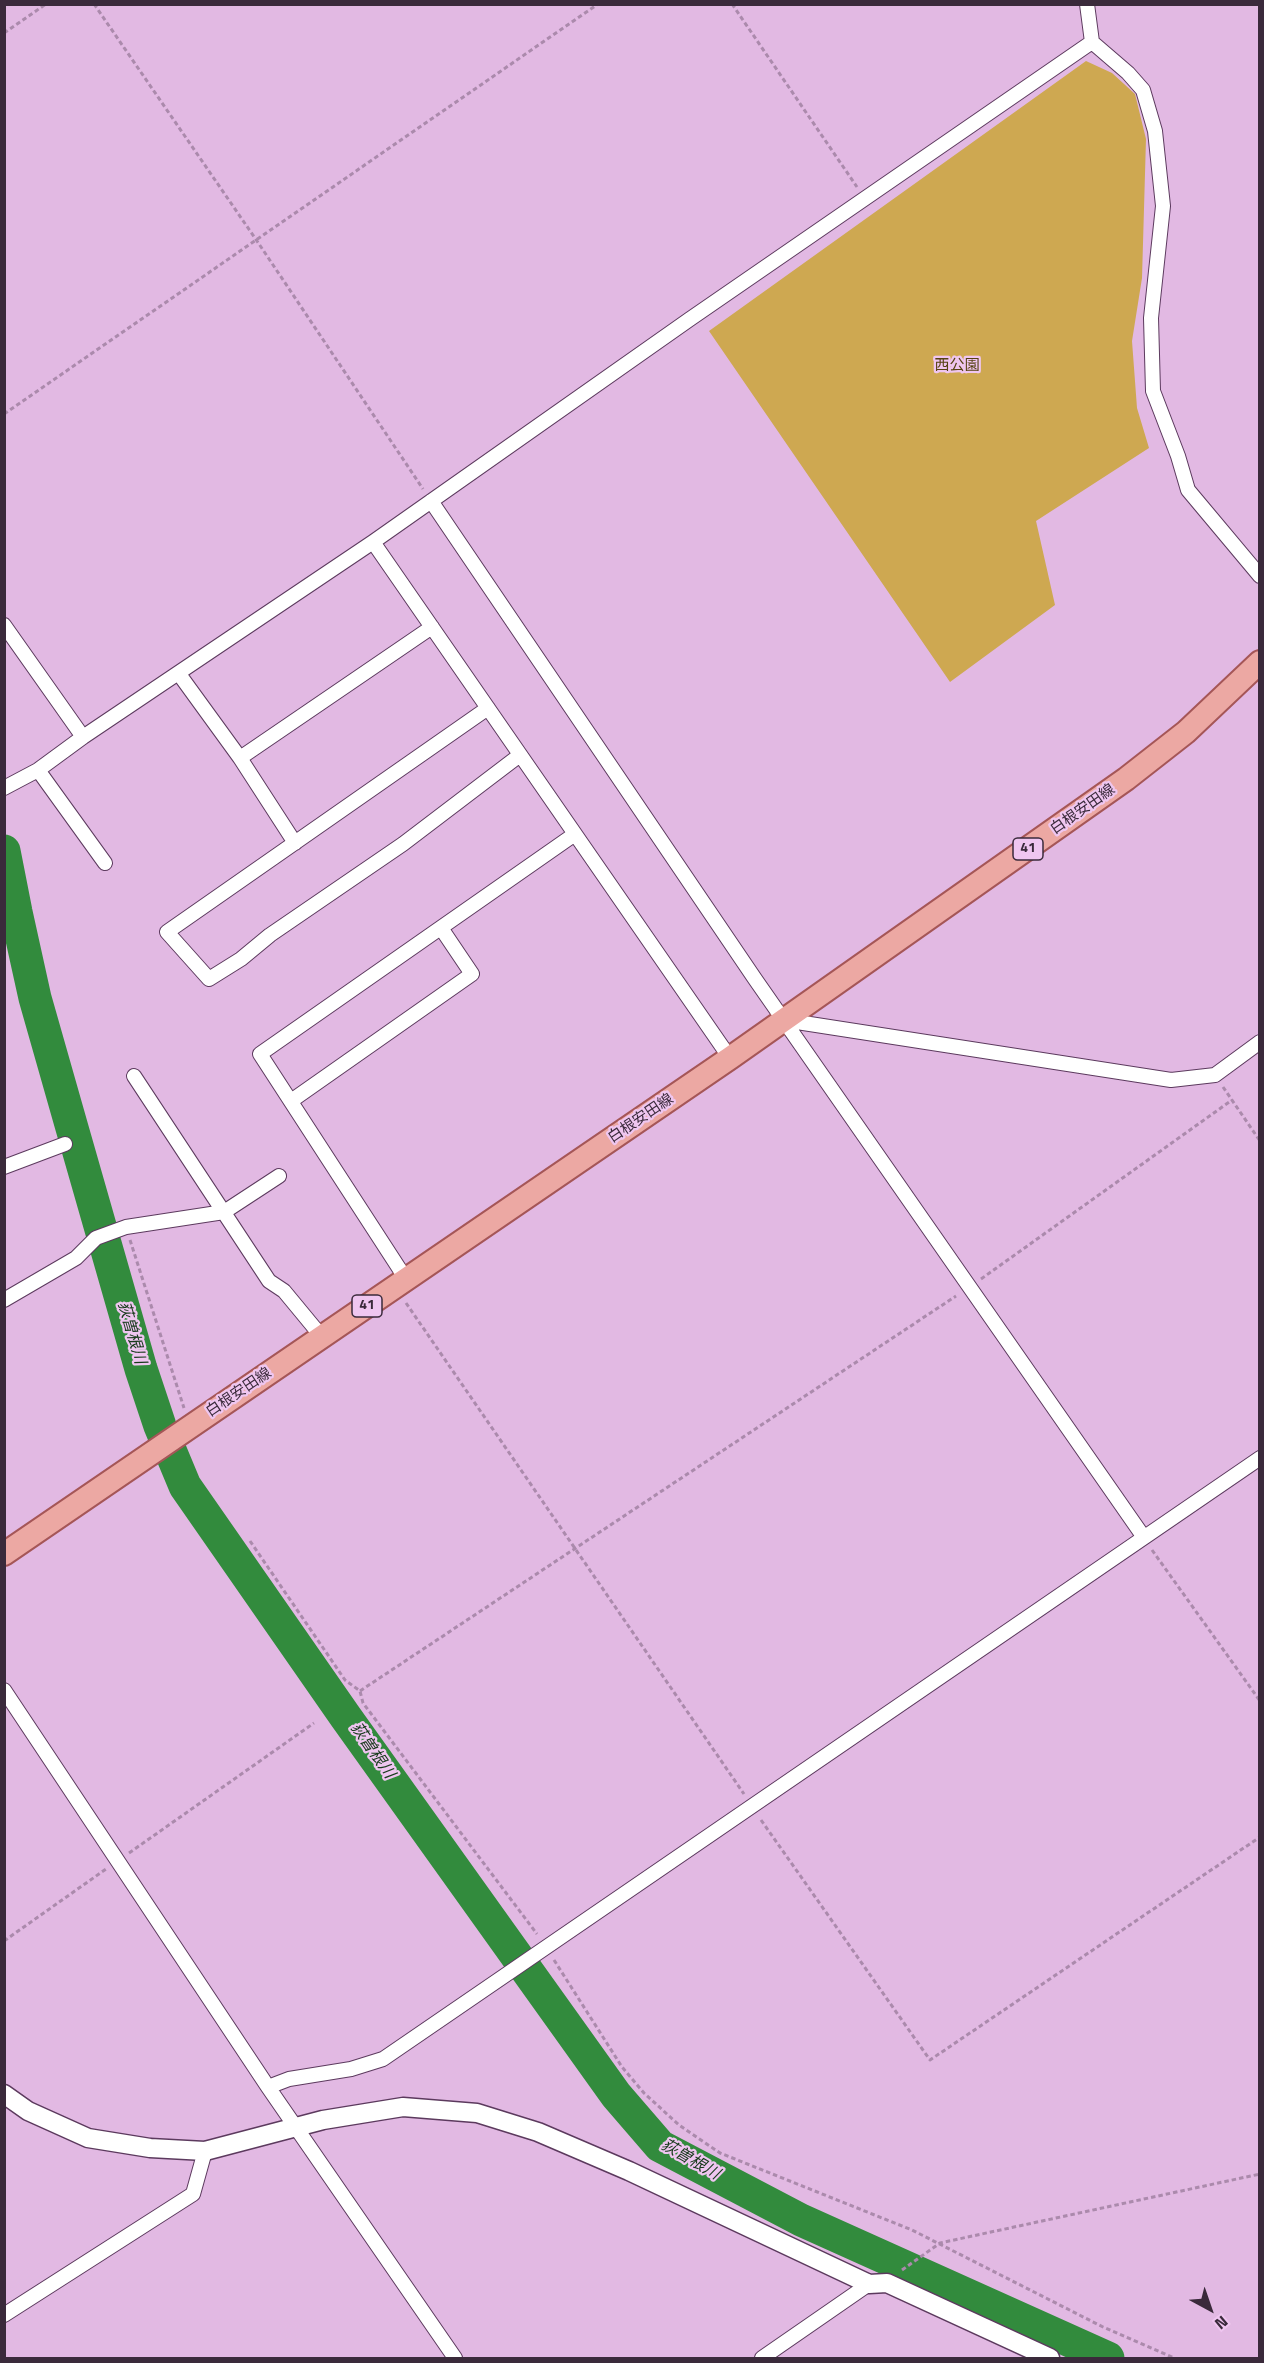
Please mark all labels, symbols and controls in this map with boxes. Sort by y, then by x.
park label: 西公園 [935,357,979,375]
street label: 白根安田線 [1047,781,1119,839]
road number: 41 [1013,838,1043,860]
street label: 白根安田線 [605,1091,677,1147]
road number: 41 [352,1295,382,1317]
water label: 荻曽根川 [113,1300,149,1366]
street label: 白根安田線 [203,1365,275,1421]
water label: 荻曽根川 [346,1719,398,1783]
water label: 荻曽根川 [657,2136,723,2184]
north arrow [1180,2279,1240,2339]
text: N [1210,2310,1234,2336]

